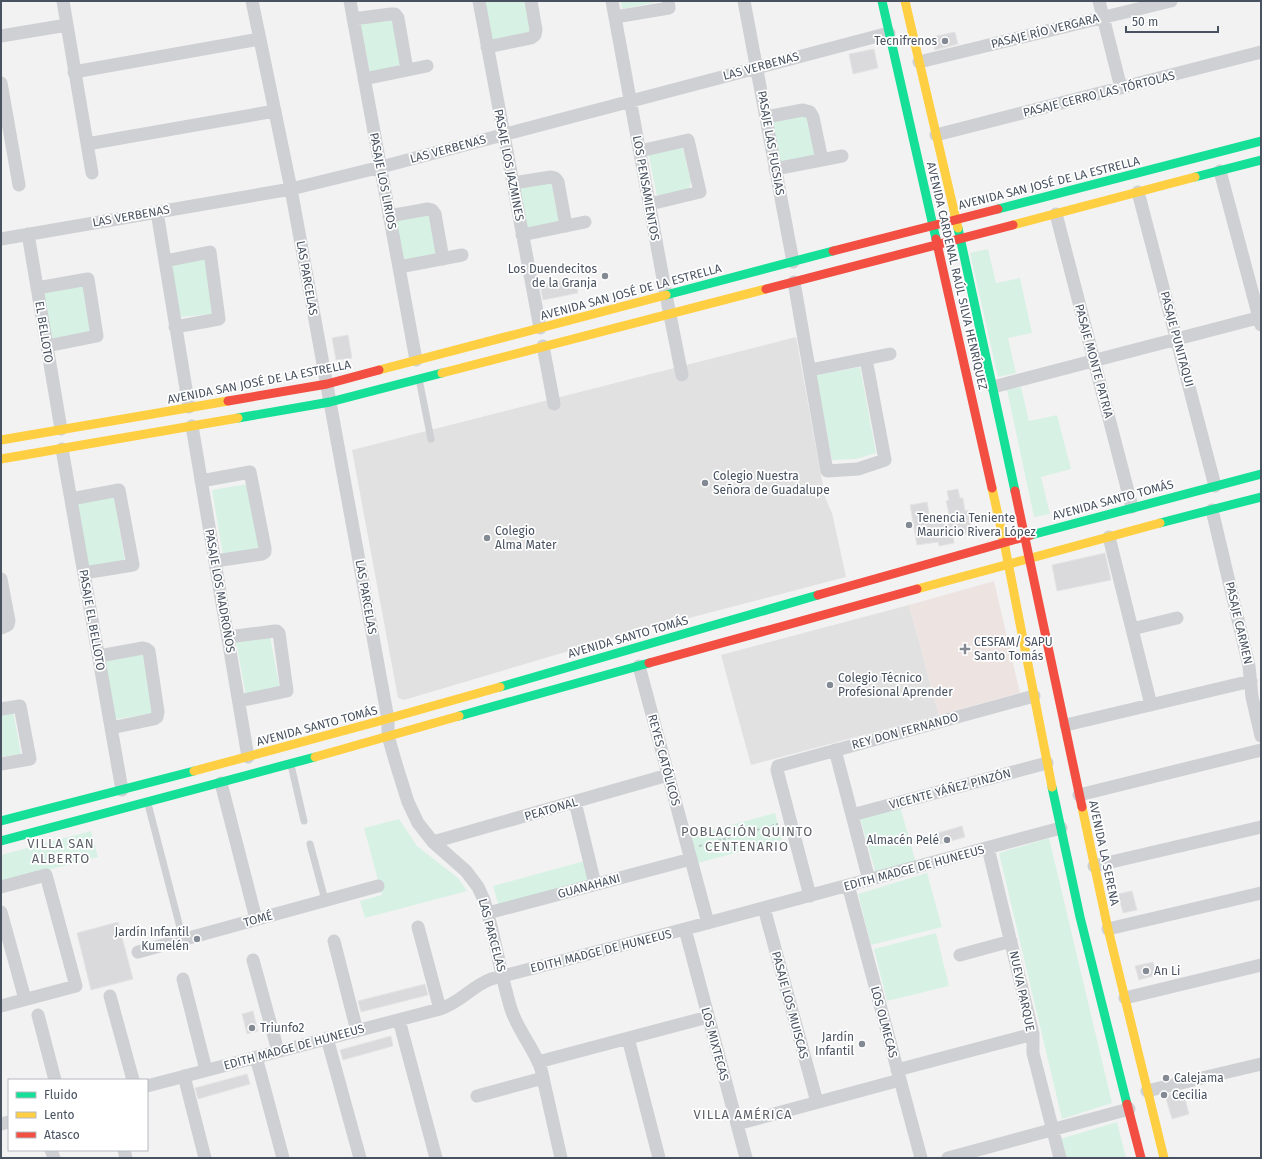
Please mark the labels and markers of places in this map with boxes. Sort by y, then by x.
place label: Tecnifrenos [874,34,937,48]
marker: Tecnifrenos [940,36,950,46]
place label: Los Duendecitos de la Granja [508,262,597,290]
marker: Los Duendecitos de la Granja [600,271,610,281]
place label: Colegio Nuestra Señora de Guadalupe [713,469,830,497]
marker: Colegio Nuestra Señora de Guadalupe [700,478,710,488]
place label: Tenencia Teniente Mauricio Rivera López [917,511,1036,539]
marker: Tenencia Teniente Mauricio Rivera López [904,520,914,530]
place label: Colegio Alma Mater [495,524,557,552]
marker: Colegio Alma Mater [482,533,492,543]
place label: CESFAM/ SAPU Santo Tomás [974,635,1053,663]
marker: CESFAM/ SAPU Santo Tomás [959,643,971,655]
place label: Colegio Técnico Profesional Aprender [838,671,953,699]
marker: Colegio Técnico Profesional Aprender [825,680,835,690]
place label: Almacén Pelé [866,833,939,847]
marker: Almacén Pelé [942,835,952,845]
place label: Jardín Infantil Kumelén [114,925,189,953]
marker: Jardín Infantil Kumelén [192,934,202,944]
place label: An Li [1154,964,1180,978]
marker: An Li [1141,966,1151,976]
place label: Triunfo2 [260,1021,305,1035]
marker: Triunfo2 [247,1023,257,1033]
place label: Jardín Infantil [815,1030,854,1058]
marker: Jardín Infantil [857,1039,867,1049]
place label: Calejama [1174,1071,1224,1085]
marker: Calejama [1161,1073,1171,1083]
place label: Cecilia [1172,1088,1208,1102]
marker: Cecilia [1159,1090,1169,1100]

